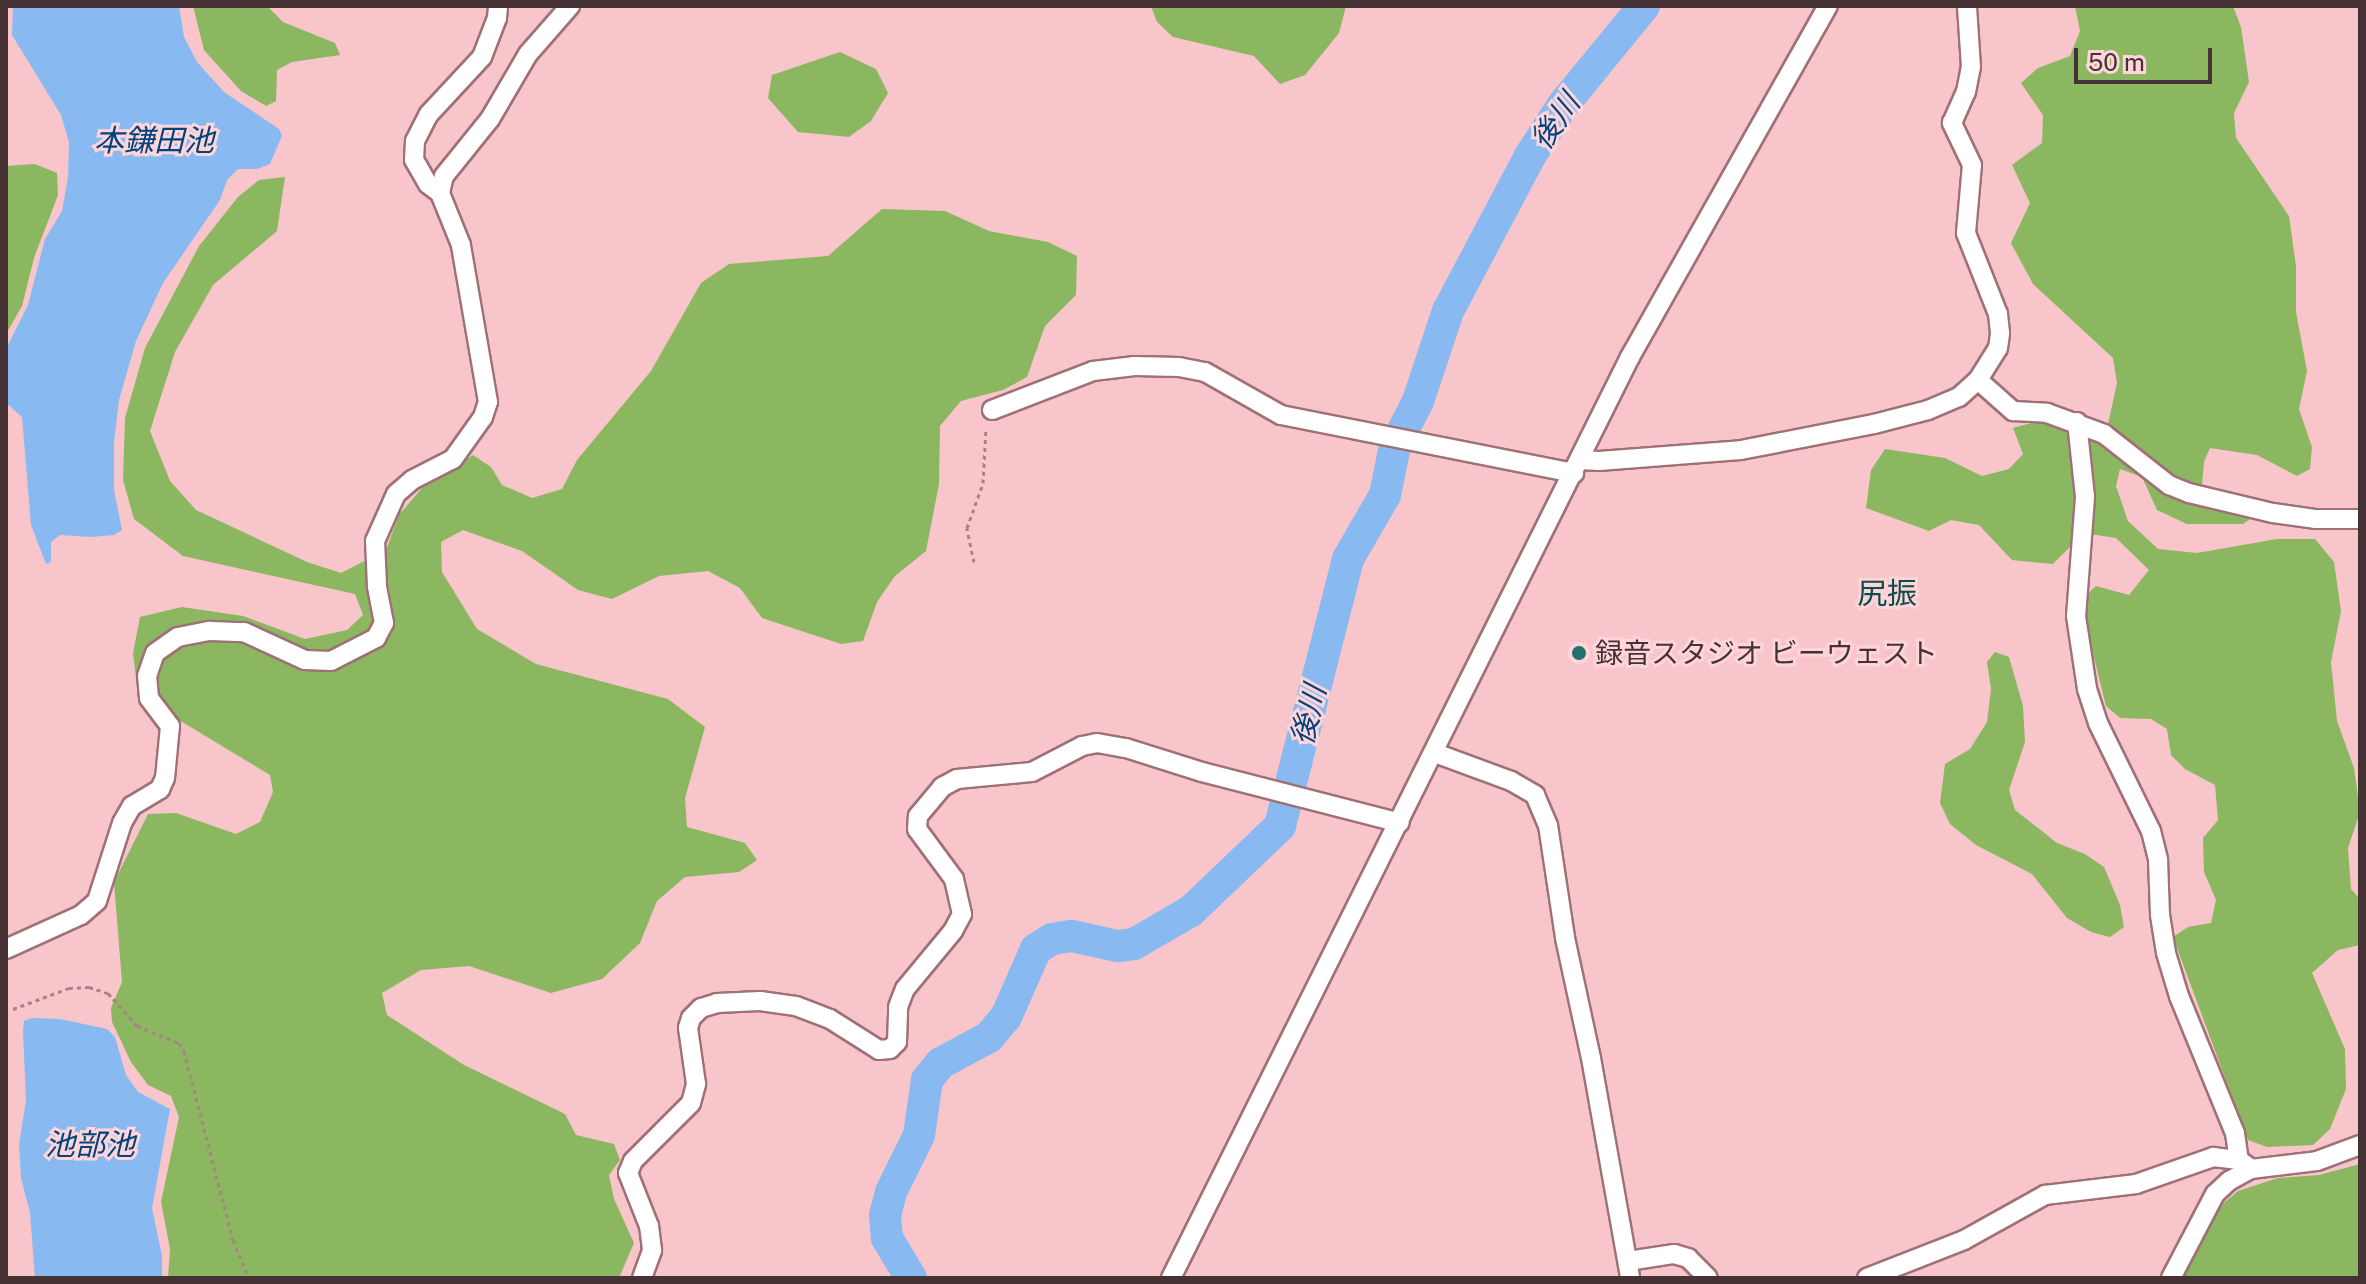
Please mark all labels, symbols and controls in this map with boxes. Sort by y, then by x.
scale bar [2078,32,2216,82]
text: 50 m [2088,48,2145,76]
water label: 後川 [1523,86,1587,156]
water label: 本鎌田池 [94,122,214,158]
district label: 尻振 [1857,575,1917,611]
place label: 録音スタジオ ビーウェスト [1595,636,1938,670]
marker: 録音スタジオ ビーウェスト [1570,644,1588,662]
water label: 後川 [1283,682,1333,748]
water label: 池部池 [45,1126,135,1162]

